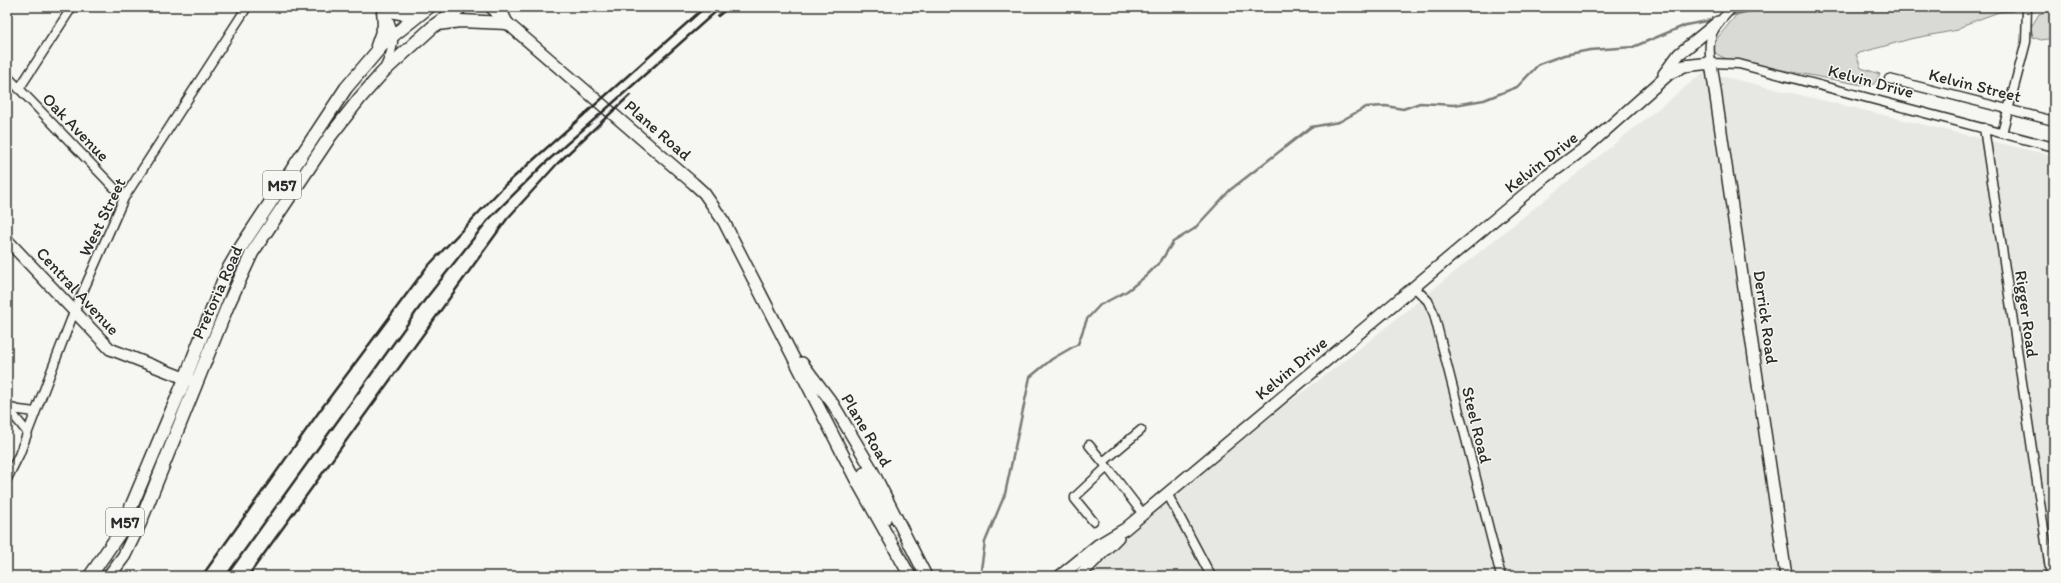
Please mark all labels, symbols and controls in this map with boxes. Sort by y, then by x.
street label: Kelvin Drive [1826,60,1916,102]
street label: Kelvin Street [1927,64,2023,106]
street label: Oak Avenue [38,89,114,165]
street label: Plane Road [621,96,696,165]
street label: Kelvin Drive [1500,127,1582,197]
road number: M57 [263,171,301,199]
street label: West Street [74,174,130,260]
street label: Pretoria Road [187,242,247,342]
street label: Central Avenue [32,243,124,339]
street label: Derrick Road [1750,269,1782,365]
street label: Rigger Road [2011,269,2043,359]
street label: Kelvin Drive [1251,332,1331,404]
street label: Steel Road [1458,385,1496,466]
street label: Plane Road [837,390,897,471]
road number: M57 [106,508,144,536]

